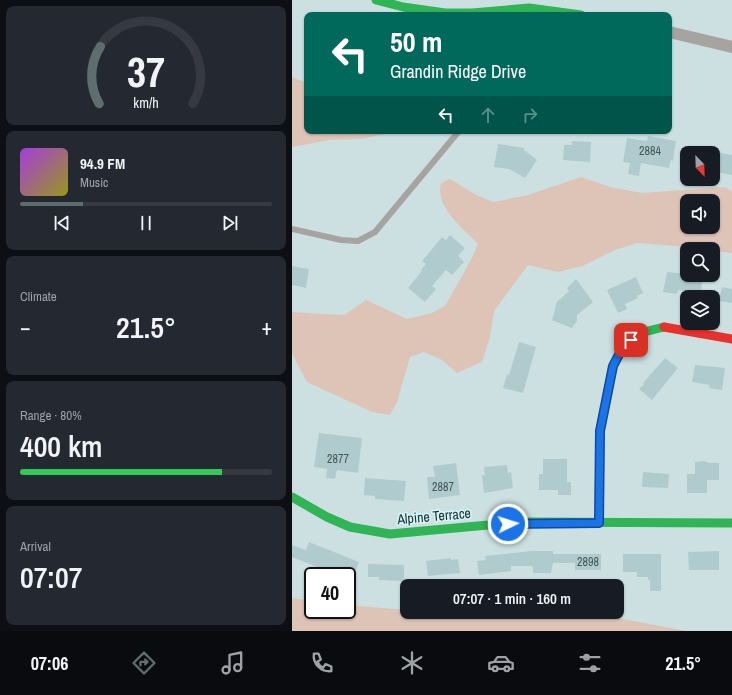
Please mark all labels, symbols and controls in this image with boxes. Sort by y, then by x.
text: 50 m [390,23,442,61]
icon: left [324,28,376,80]
text: 37 [127,43,165,99]
text: Grandin Ridge Drive [390,59,526,84]
text: km/h [133,92,159,111]
icon: left [435,104,457,126]
icon: ahead [477,104,499,126]
icon: right [519,104,541,126]
house number: 2884 [639,143,661,159]
north arrow [680,146,720,186]
map controls [680,146,720,330]
text: 94.9 FM [80,153,125,174]
text: Music [80,174,108,191]
button: sound [680,194,720,234]
icon: previous [51,212,73,234]
icon: pause [135,212,157,234]
icon: next [219,212,241,234]
button: search [680,242,720,282]
text: Climate [20,288,57,305]
button: layers [680,290,720,330]
text: 21.5° [116,307,176,347]
text: − [20,312,31,342]
text: + [261,312,272,342]
pin [614,323,648,357]
icon: arrive [620,329,642,351]
text: Range · 80% [20,407,82,424]
text: 400 km [20,426,102,466]
house number: 2877 [327,451,349,467]
house number: 2887 [432,479,454,495]
position arrow [487,503,529,545]
street label: Alpine Terrace [395,504,472,528]
text: Arrival [20,538,51,555]
house number: 2898 [577,554,599,570]
text: 07:07 [20,557,82,597]
speed limit sign: 40 [304,567,356,619]
text: 07:07 · 1 min · 160 m [453,588,571,609]
icon: directions [130,649,158,677]
icon: music [219,649,247,677]
icon: phone [308,649,336,677]
icon: climate [398,649,426,677]
icon: car [487,649,515,677]
icon: filters [576,649,604,677]
text: 07:06 [31,651,68,676]
text: 21.5° [665,651,701,676]

